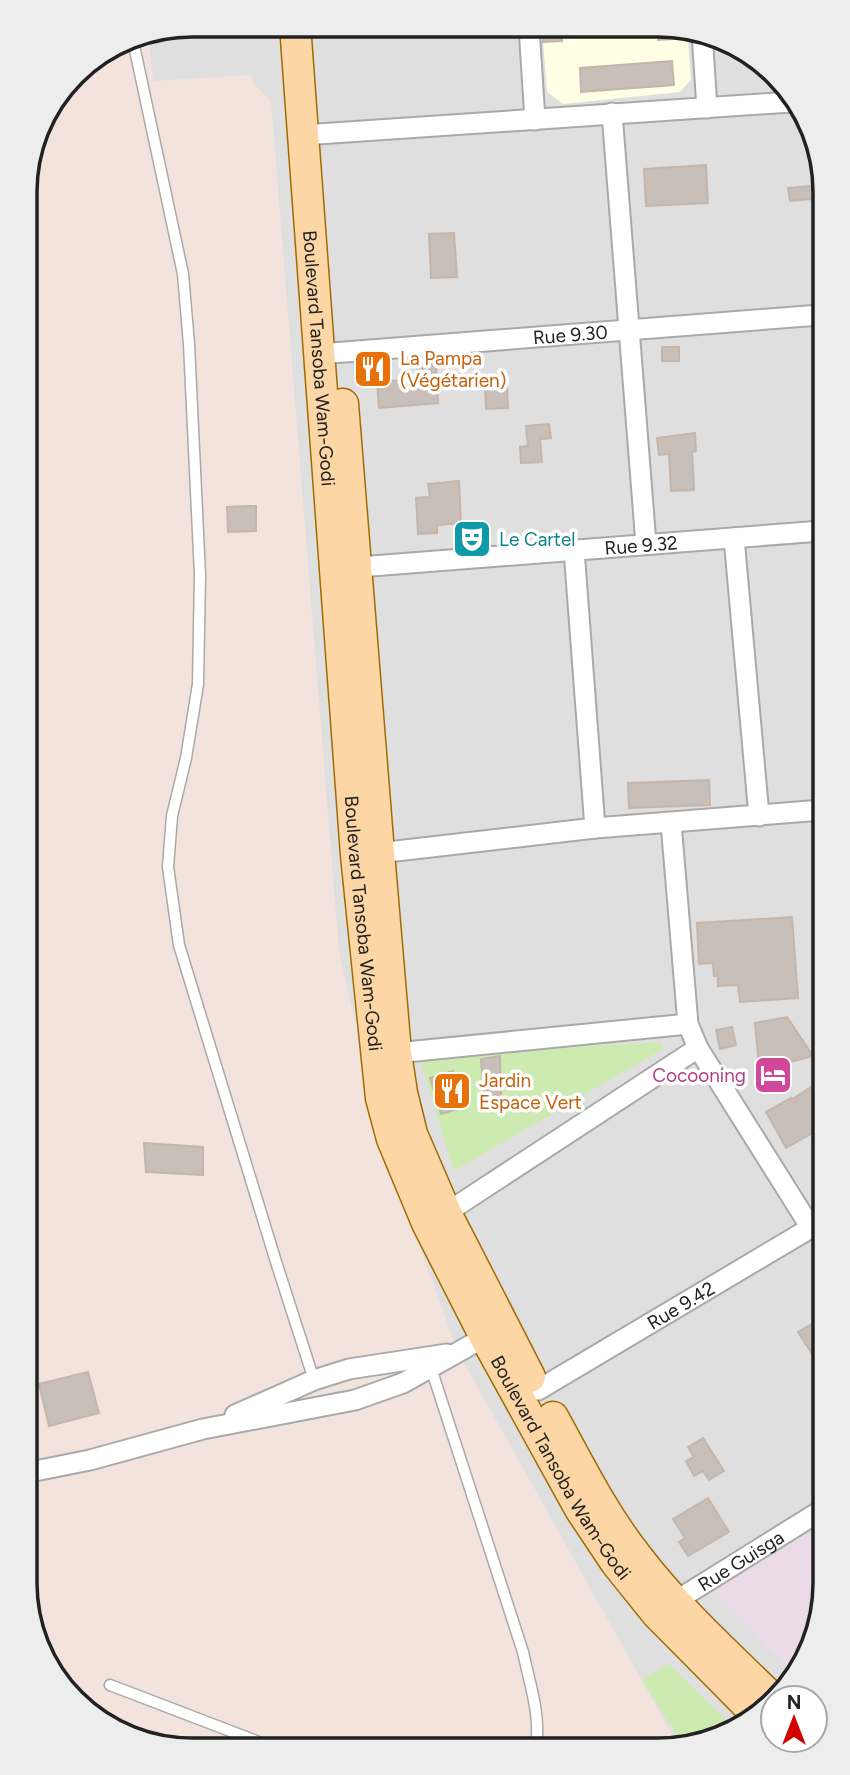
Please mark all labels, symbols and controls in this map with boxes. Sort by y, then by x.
street label: Boulevard Tansoba Wam-Godi [298,229,340,487]
street label: Rue 9.30 [532,321,608,349]
place label: La Pampa (Végétarien) [400,347,506,392]
restaurant icon: La Pampa (Végétarien) [352,348,394,390]
theatre icon: Le Cartel [451,518,493,560]
place label: Le Cartel [499,528,575,551]
street label: Rue 9.32 [604,531,679,560]
street label: Boulevard Tansoba Wam-Godi [340,795,387,1052]
hotel icon: Cocooning [752,1054,794,1096]
place label: Cocooning [652,1064,746,1087]
place label: Jardin Espace Vert [479,1069,582,1114]
restaurant icon: Jardin Espace Vert [431,1070,473,1112]
street label: Rue 9.42 [643,1277,719,1335]
street label: Boulevard Tansoba Wam-Godi [486,1352,636,1585]
street label: Rue Guisga [694,1526,788,1596]
north arrow [759,1684,829,1754]
text: N [787,1691,801,1714]

